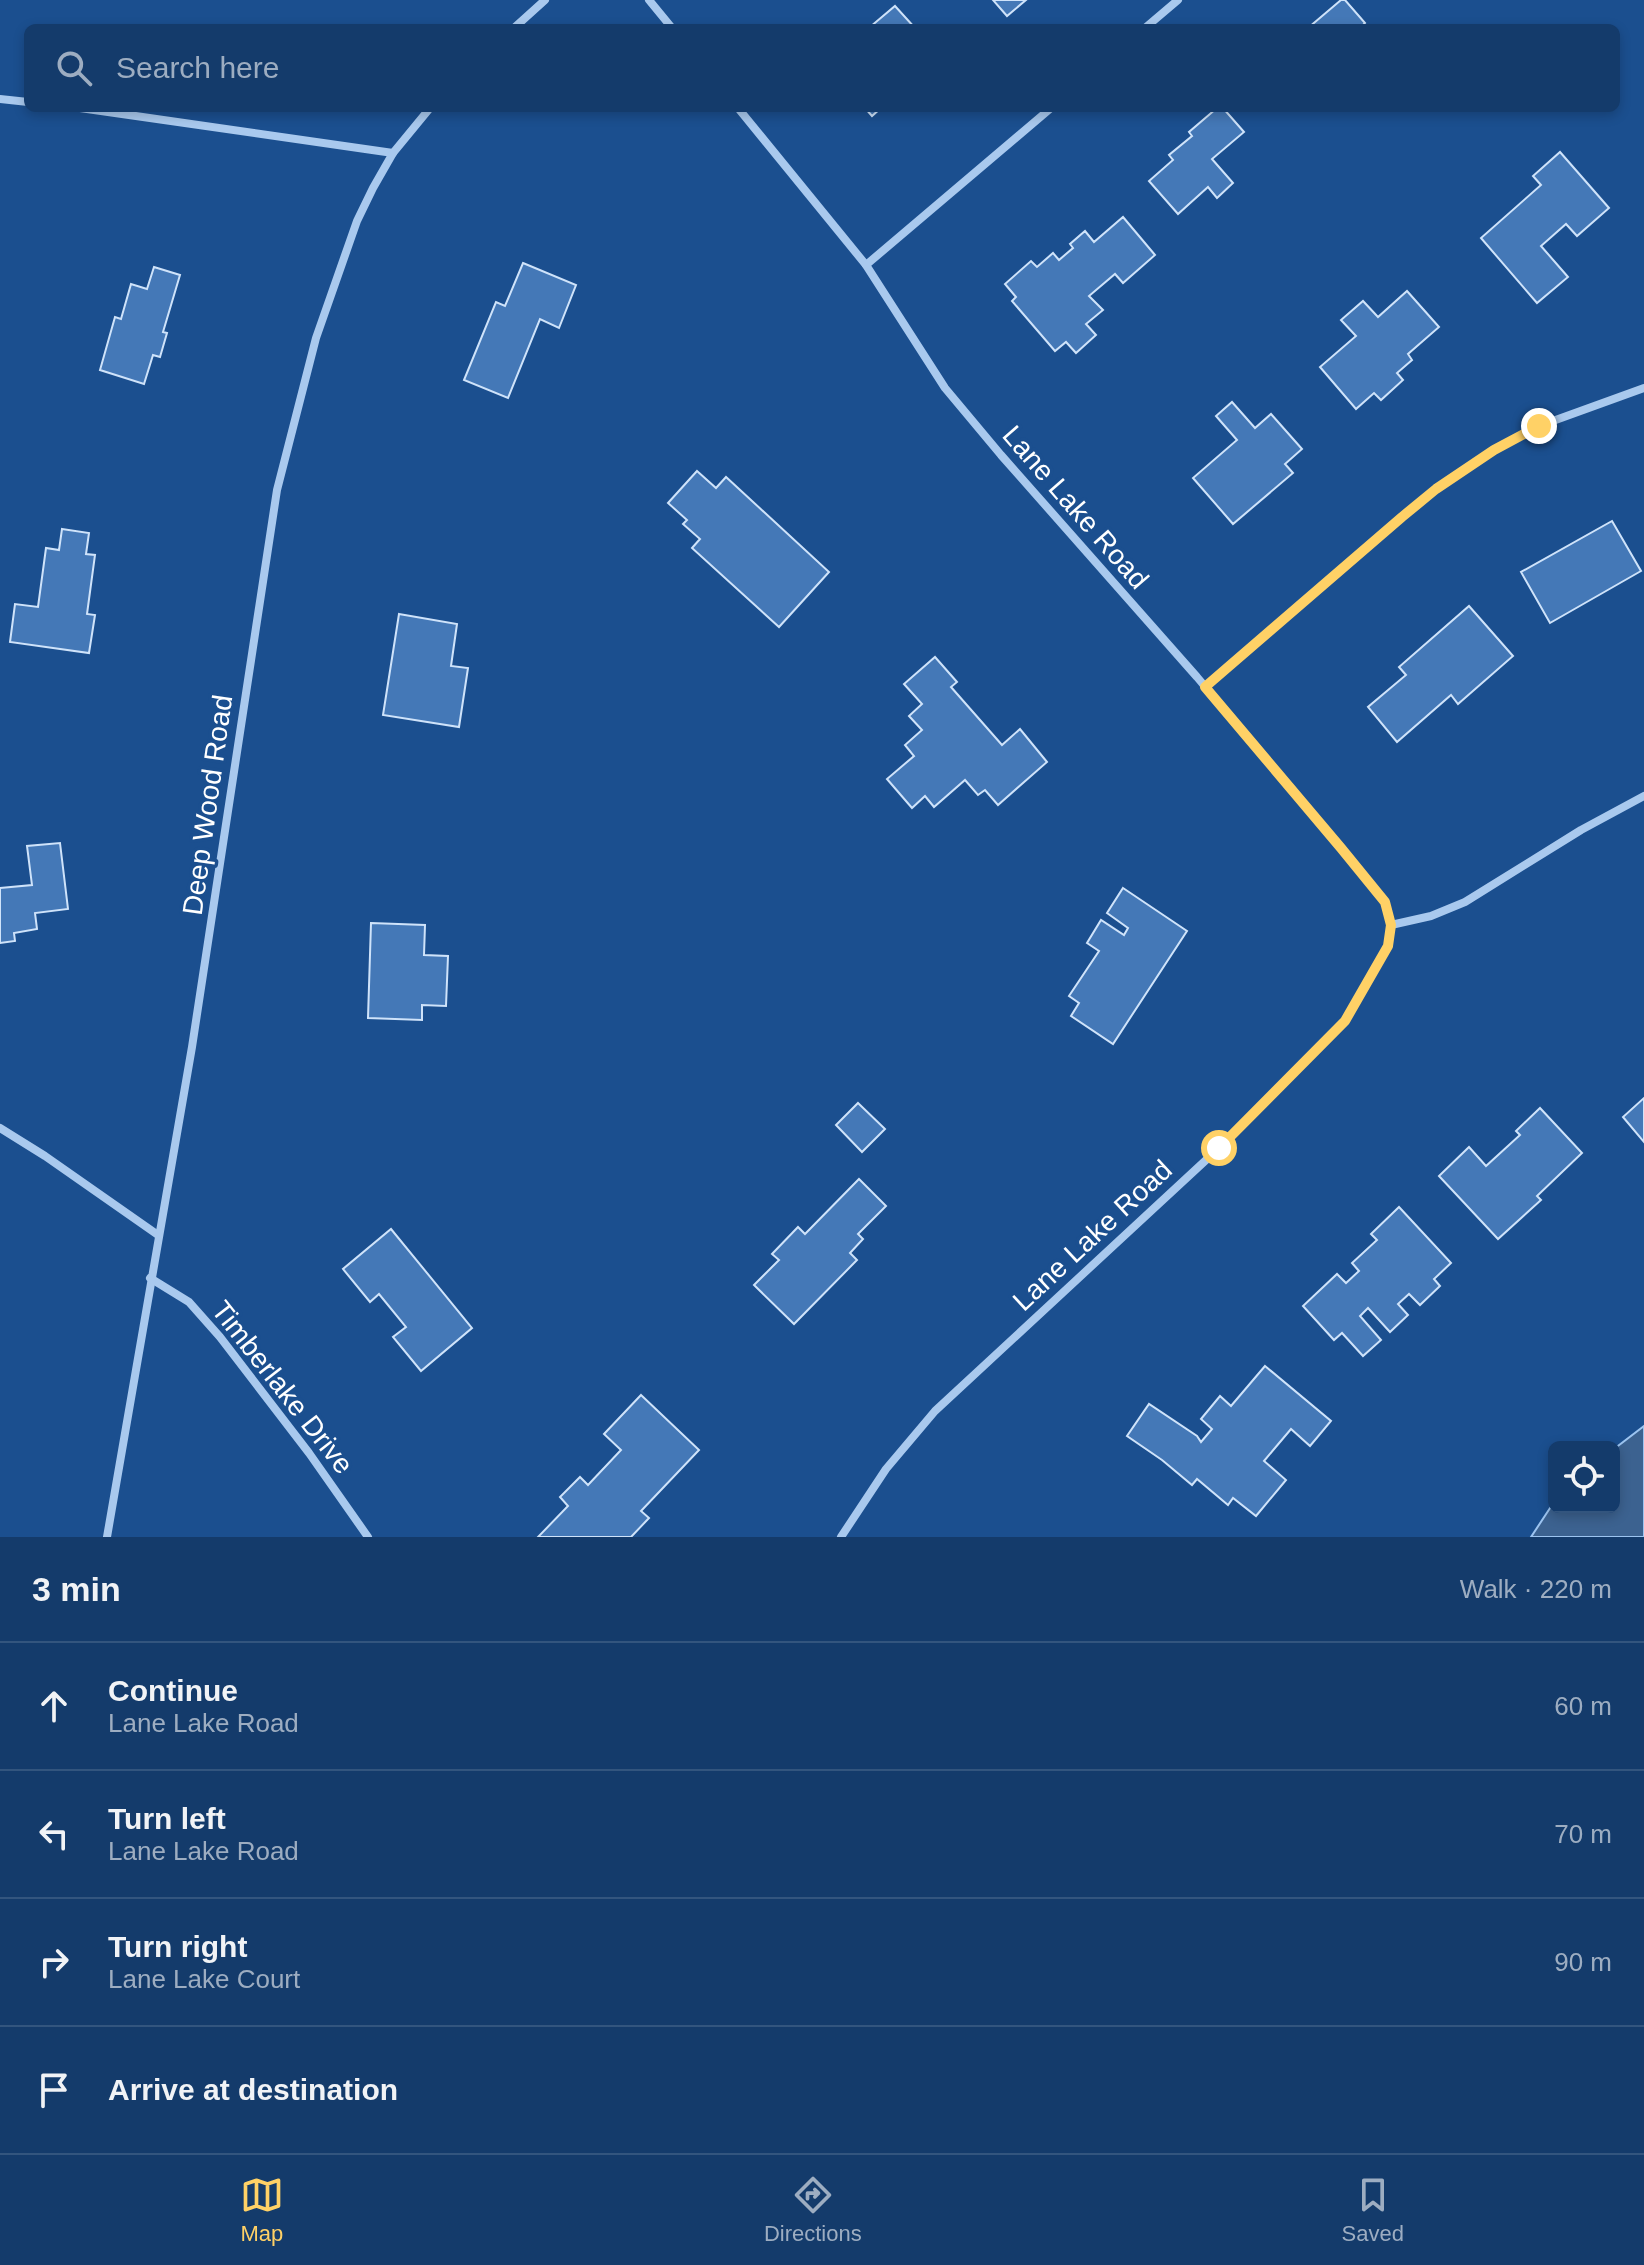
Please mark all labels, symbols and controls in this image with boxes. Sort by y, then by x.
search box [24,24,1620,112]
icon: search [52,46,96,90]
text: Search here [116,51,279,84]
route end [1521,408,1557,444]
street label: Lane Lake Road [997,420,1155,595]
street label: Deep Wood Road [177,693,238,917]
route start [1201,1130,1237,1166]
street label: Lane Lake Road [1007,1154,1178,1317]
street label: Timberlake Drive [206,1295,360,1480]
map controls [1548,1441,1620,1513]
button: locate [1548,1441,1620,1513]
text: 3 min [32,1570,121,1608]
text: Walk · 220 m [1460,1574,1612,1604]
text: Continue [108,1674,238,1707]
icon: ahead [32,1684,76,1728]
text: 60 m [1554,1691,1612,1721]
text: Lane Lake Road [108,1708,299,1738]
text: Turn left [108,1802,226,1835]
icon: left [32,1812,76,1856]
text: 70 m [1554,1819,1612,1849]
text: Lane Lake Road [108,1836,299,1866]
text: Turn right [108,1930,247,1963]
icon: right [32,1940,76,1984]
text: 90 m [1554,1947,1612,1977]
text: Lane Lake Court [108,1964,300,1994]
icon: arrive [32,2068,76,2112]
text: Arrive at destination [108,2073,398,2106]
tab: Map [240,2173,284,2247]
tab: Directions [764,2173,862,2247]
tab: Saved [1342,2173,1404,2247]

